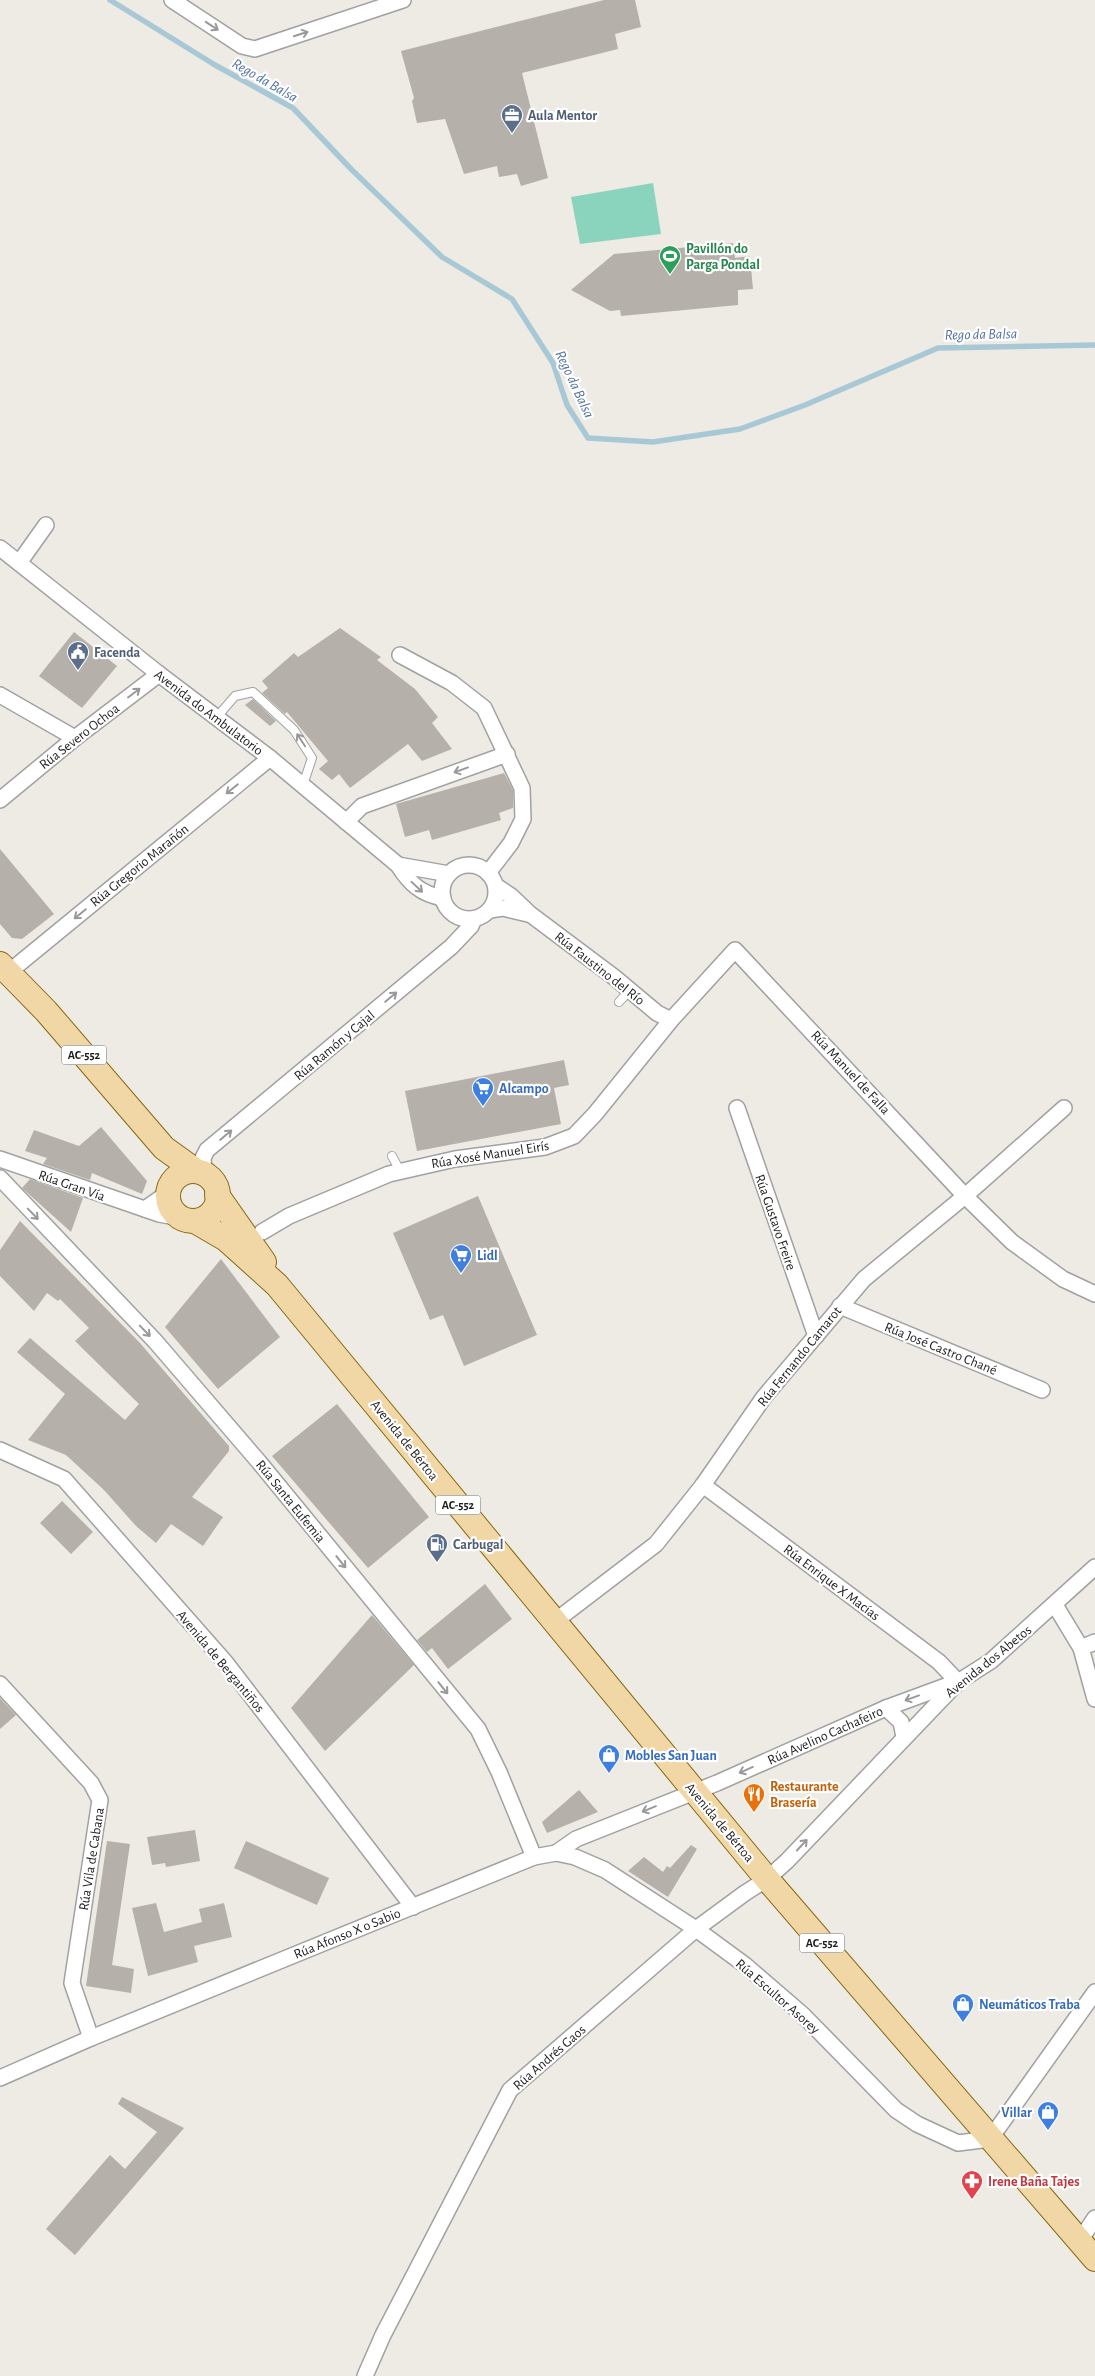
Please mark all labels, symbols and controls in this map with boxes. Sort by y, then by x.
one-way arrow [205,22,219,32]
one-way arrow [293,28,309,38]
water label: Rego da Balsa [230,56,300,105]
office icon: Aula Mentor [500,103,524,134]
place label: Aula Mentor [528,109,597,123]
place label: Pavillón do Parga Pondal [686,242,760,272]
sports icon: Pavillón do Parga Pondal [658,244,682,275]
water label: Rego da Balsa [945,326,1017,343]
water label: Rego da Balsa [552,348,597,420]
public building icon: Facenda [66,640,90,671]
place label: Facenda [94,646,141,660]
street label: Avenida do Ambulatorio [151,667,266,758]
one-way arrow [127,688,141,698]
street label: Rúa Severo Ochoa [37,701,123,772]
one-way arrow [295,734,305,748]
one-way arrow [454,766,470,775]
one-way arrow [226,783,239,794]
street label: Rúa Gregorio Marañón [88,822,191,910]
one-way arrow [411,881,423,893]
one-way arrow [73,909,86,920]
street label: Rúa Faustino del Río [552,930,647,1008]
one-way arrow [384,992,397,1003]
street label: Rúa Ramón y Cajal [292,1008,378,1083]
street label: Rúa Manuel de Falla [808,1028,893,1118]
road number: AC-552 [62,1046,106,1064]
supermarket icon: Alcampo [471,1076,495,1107]
place label: Alcampo [499,1082,549,1096]
one-way arrow [219,1129,232,1140]
street label: Rúa Xosé Manuel Eirís [430,1139,550,1171]
street label: Rúa Gran Vía [37,1168,107,1204]
street label: Rúa Gustavo Freire [752,1173,798,1272]
one-way arrow [27,1207,39,1220]
supermarket icon: Lidl [449,1243,473,1274]
place label: Lidl [477,1249,498,1263]
street label: Rúa Fernando Camarot [755,1304,845,1409]
street label: Rúa José Castro Chané [882,1320,999,1378]
one-way arrow [139,1325,151,1337]
street label: Avenida de Bértoa [368,1398,441,1484]
street label: Rúa Santa Eufemia [253,1458,328,1546]
road number: AC-552 [436,1496,480,1514]
fuel station icon: Carbugal [425,1532,449,1563]
place label: Carbugal [453,1538,504,1552]
street label: Rúa Enrique X Macías [781,1542,882,1623]
one-way arrow [335,1555,346,1568]
street label: Avenida de Bergantiños [174,1608,267,1715]
street label: Avenida dos Abetos [943,1623,1034,1701]
one-way arrow [438,1681,449,1694]
one-way arrow [904,1694,920,1703]
street label: Rúa Avelino Cachafeiro [766,1704,885,1768]
shop icon: Mobles San Juan [597,1743,621,1774]
place label: Mobles San Juan [625,1749,717,1763]
one-way arrow [739,1765,754,1775]
street label: Avenida de Bértoa [682,1780,757,1865]
place label: Restaurante Brasería [770,1780,839,1810]
restaurant icon: Restaurante Brasería [742,1782,766,1813]
one-way arrow [642,1805,657,1814]
street label: Rúa Vila de Cabana [77,1806,107,1912]
one-way arrow [796,1839,808,1852]
street label: Rúa Afonso X o Sabio [292,1906,403,1962]
road number: AC-552 [800,1934,844,1952]
street label: Rúa Escultor Asorey [733,1957,822,2037]
shop icon: Neumáticos Traba [951,1992,975,2023]
place label: Neumáticos Traba [979,1998,1081,2012]
street label: Rúa Andrés Gaos [511,2023,589,2093]
shop icon: Villar [1036,2100,1060,2131]
place label: Villar [1001,2106,1032,2120]
pharmacy icon: Irene Baña Tajes [960,2169,984,2200]
place label: Irene Baña Tajes [988,2175,1080,2189]

